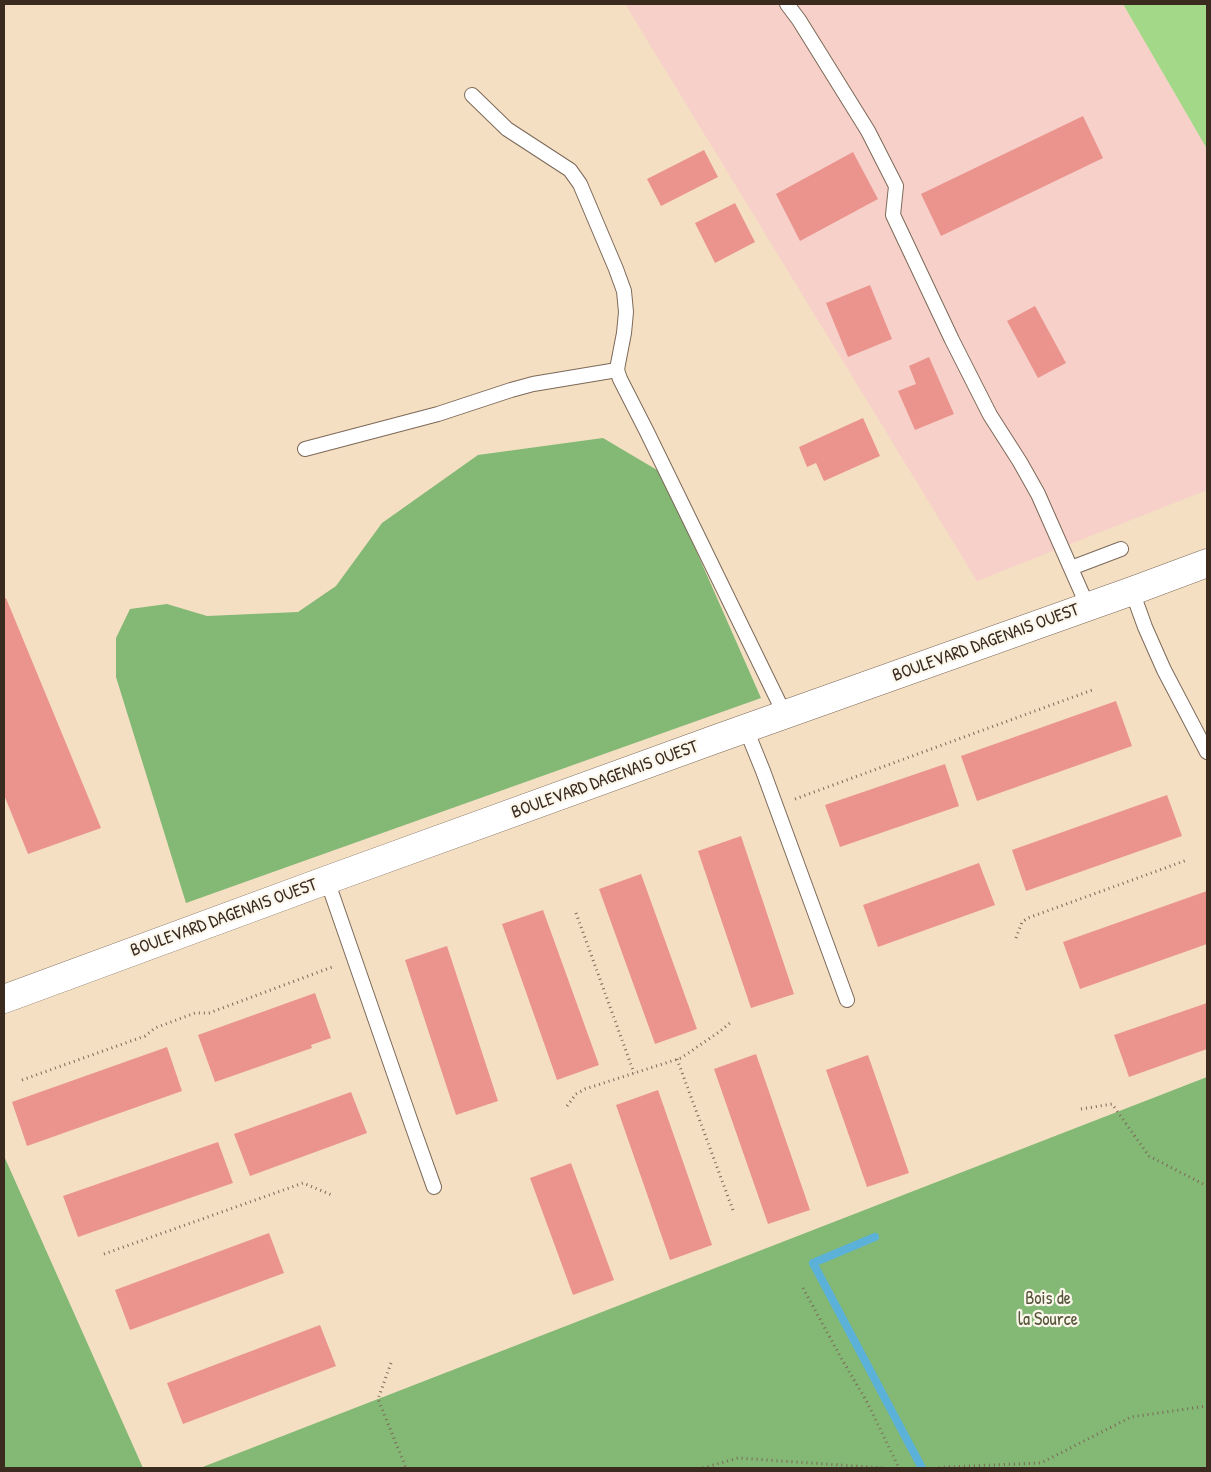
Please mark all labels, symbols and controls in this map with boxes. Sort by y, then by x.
street label: BOULEVARD DAGENAIS OUEST [890,599,1082,687]
street label: BOULEVARD DAGENAIS OUEST [509,736,701,824]
street label: BOULEVARD DAGENAIS OUEST [128,874,320,962]
park label: Bois de la Source [1018,1288,1078,1330]

